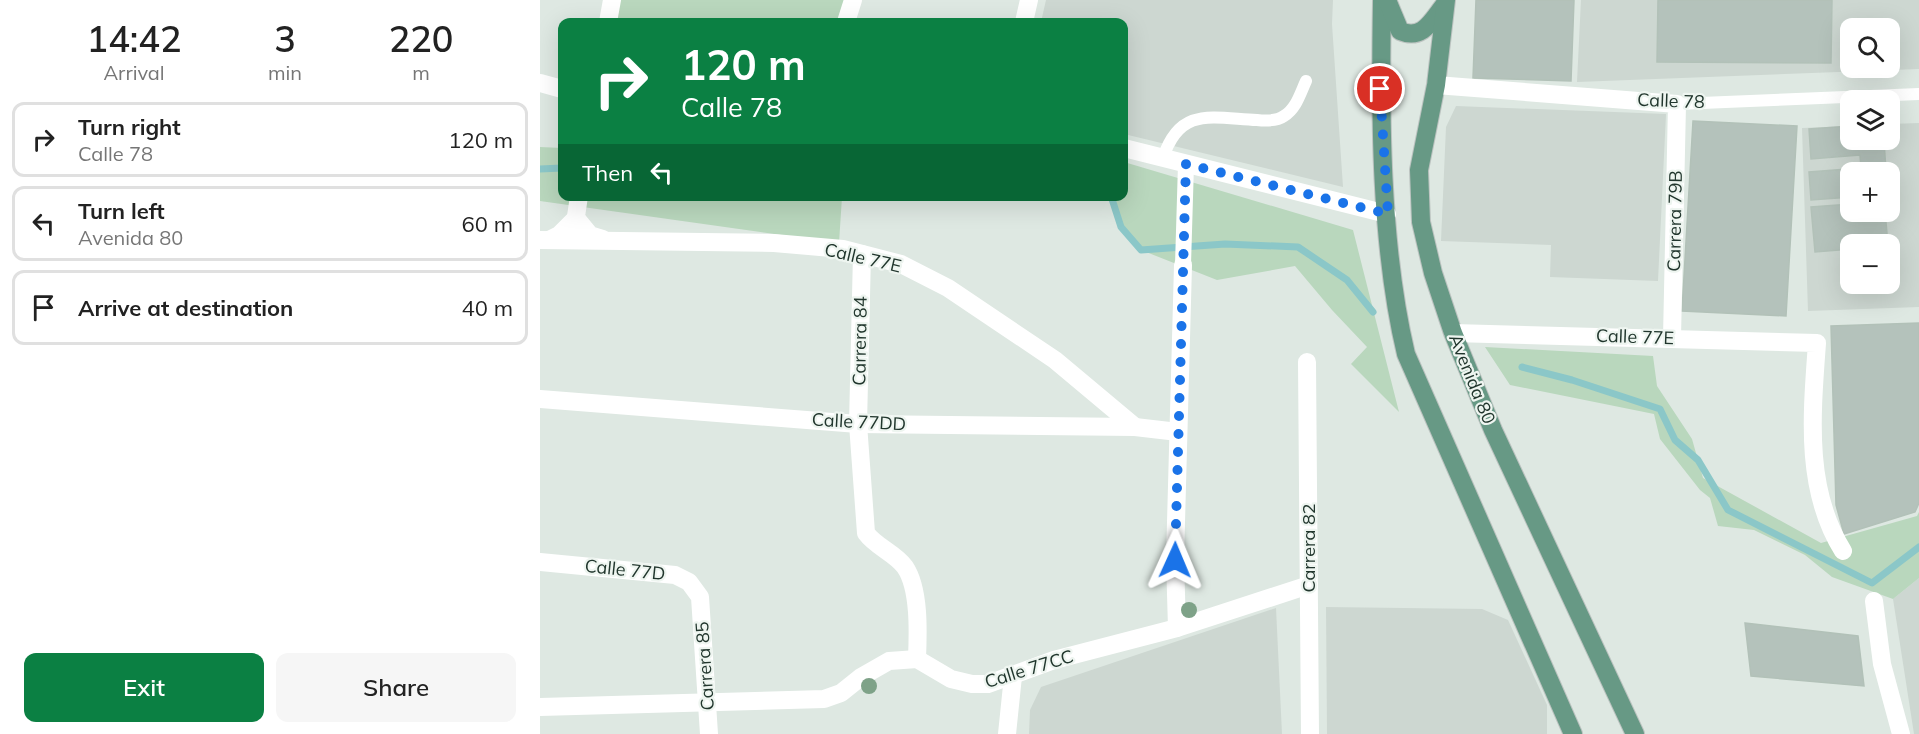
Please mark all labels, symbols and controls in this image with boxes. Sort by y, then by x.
text: 14:42 [87,16,181,61]
text: 3 [274,16,296,61]
text: 220 [389,16,453,61]
map controls [1840,18,1900,294]
button: search [1840,18,1900,78]
text: 120 m [681,38,806,91]
icon: right [582,42,660,120]
text: Arrival [103,60,165,85]
text: min [268,60,302,85]
text: m [412,60,430,85]
pin [1354,63,1405,114]
icon: arrive [1363,72,1396,105]
street label: Calle 78 [1637,88,1705,113]
text: Calle 78 [681,90,782,124]
button: layers [1840,90,1900,150]
text: Turn right [78,113,181,141]
icon: right [27,123,60,156]
text: 120 m [448,126,513,154]
text: Calle 78 [78,141,153,166]
icon: left [645,156,678,189]
text: Then [582,159,633,187]
button: + [1840,162,1900,222]
street label: Carrera 79B [1662,170,1687,272]
text: Turn left [78,197,165,225]
icon: left [27,207,60,240]
text: 60 m [462,210,513,238]
text: Avenida 80 [78,225,183,250]
button: − [1840,234,1900,294]
street label: Calle 77E [822,238,904,277]
icon: arrive [27,291,60,324]
text: Arrive at destination [78,294,293,322]
text: 40 m [462,294,513,322]
street label: Carrera 84 [847,296,872,386]
street label: Calle 77E [1596,324,1674,349]
street label: Avenida 80 [1444,331,1501,427]
street label: Calle 77DD [811,408,907,435]
street label: Carrera 82 [1297,503,1320,593]
position arrow [1143,528,1207,592]
street label: Calle 77D [584,554,666,585]
street label: Carrera 85 [690,621,719,711]
street label: Calle 77CC [982,644,1076,693]
button: Exit [24,653,264,722]
button: Share [276,653,516,722]

